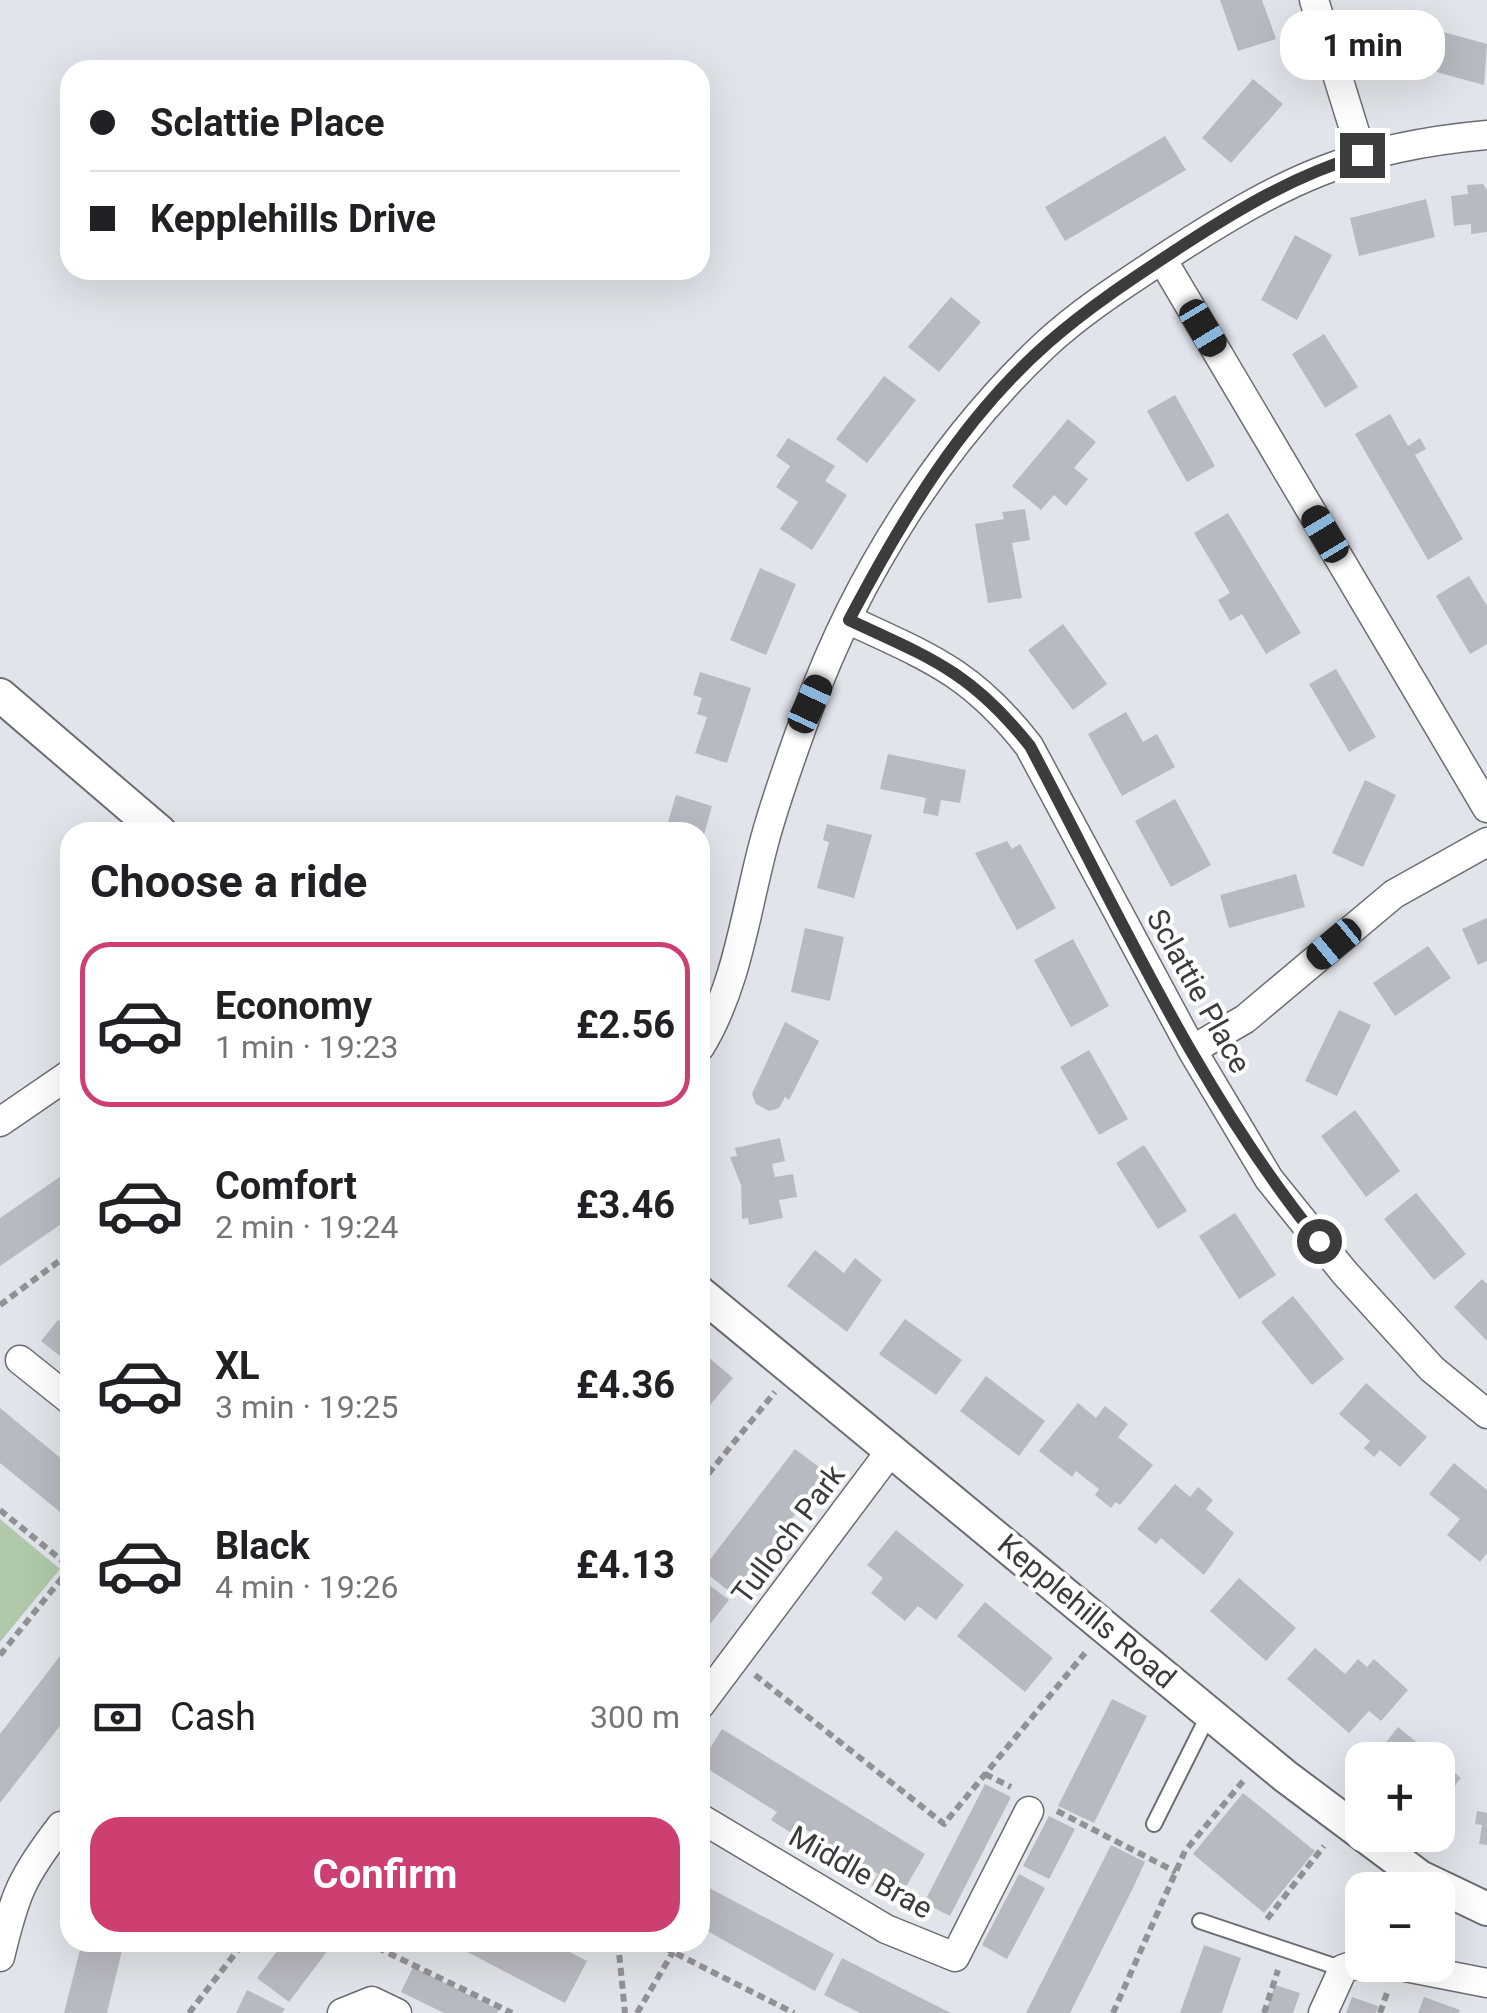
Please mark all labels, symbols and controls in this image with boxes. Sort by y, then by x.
callout: 1 min [1280,10,1444,80]
text: 1 min [1322,26,1403,64]
text: Sclattie Place [150,101,385,145]
route end [1340,133,1385,178]
text: Kepplehills Drive [150,197,436,241]
car [1175,295,1231,361]
car [1297,501,1353,567]
car [784,670,836,738]
text: Choose a ride [90,855,367,908]
street label: Sclattie Place [1140,903,1258,1079]
car [1301,913,1367,975]
icon: car [95,980,185,1070]
text: Economy [215,984,372,1028]
text: £2.56 [576,1003,675,1047]
text: 1 min · 19:23 [215,1028,398,1066]
icon: car [95,1160,185,1250]
text: Comfort [215,1164,357,1208]
text: £3.46 [576,1183,675,1227]
text: 2 min · 19:24 [215,1208,398,1246]
route start [1297,1219,1342,1264]
icon: car [95,1340,185,1430]
text: XL [215,1344,260,1388]
text: £4.36 [576,1363,675,1407]
text: 3 min · 19:25 [215,1388,398,1426]
street label: Tulloch Park [724,1457,852,1610]
icon: car [95,1520,185,1610]
text: Black [215,1524,310,1568]
street label: Kepplehills Road [991,1526,1183,1696]
text: £4.13 [576,1543,675,1587]
text: 4 min · 19:26 [215,1568,398,1606]
icon: cash [90,1690,145,1745]
text: Cash [170,1695,256,1739]
text: 300 m [590,1698,680,1736]
map controls [1345,1742,1455,1982]
button: + [1345,1742,1455,1852]
button: Confirm [90,1817,680,1932]
street label: Middle Brae [783,1818,939,1926]
button: − [1345,1872,1455,1982]

